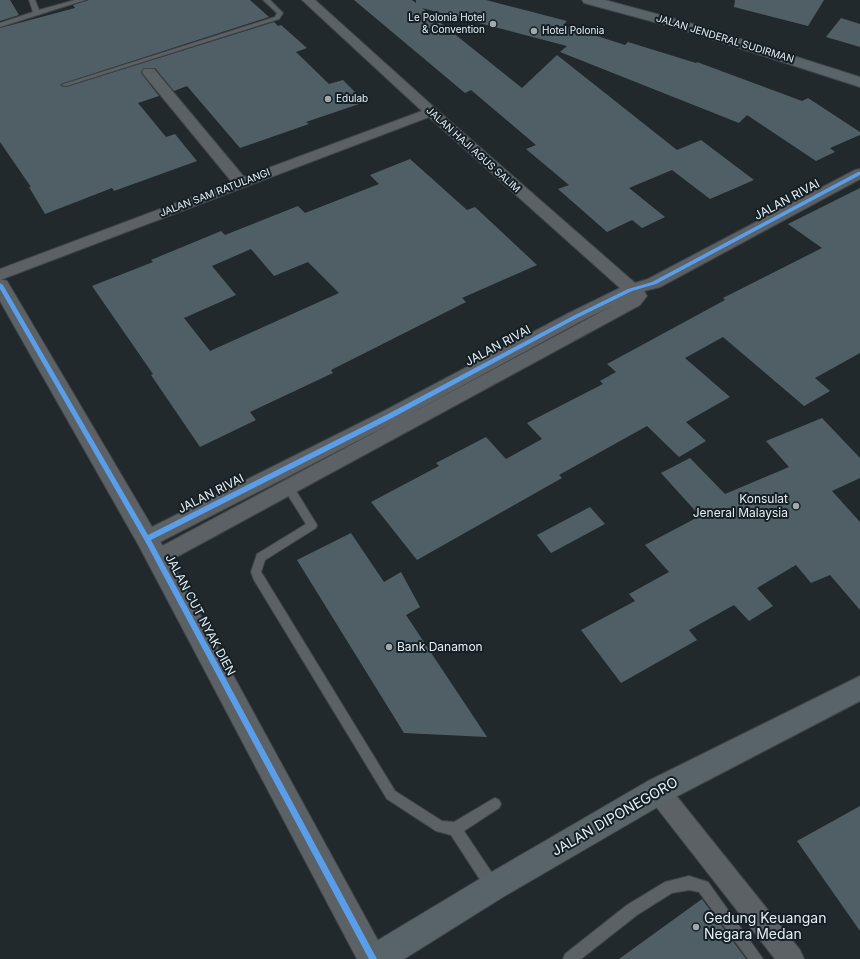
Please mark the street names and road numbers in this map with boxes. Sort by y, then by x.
street label: JALAN JENDERAL SUDIRMAN [655,12,795,66]
street label: JALAN HAJI AGUS SALIM [424,105,522,195]
street label: JALAN SAM RATULANGI [158,166,272,220]
street label: JALAN RIVAI [752,177,822,223]
street label: JALAN RIVAI [463,323,533,369]
street label: JALAN RIVAI [176,471,246,517]
street label: JALAN CUT NYAK DIEN [162,552,238,678]
street label: JALAN DIPONEGORO [549,774,681,860]

